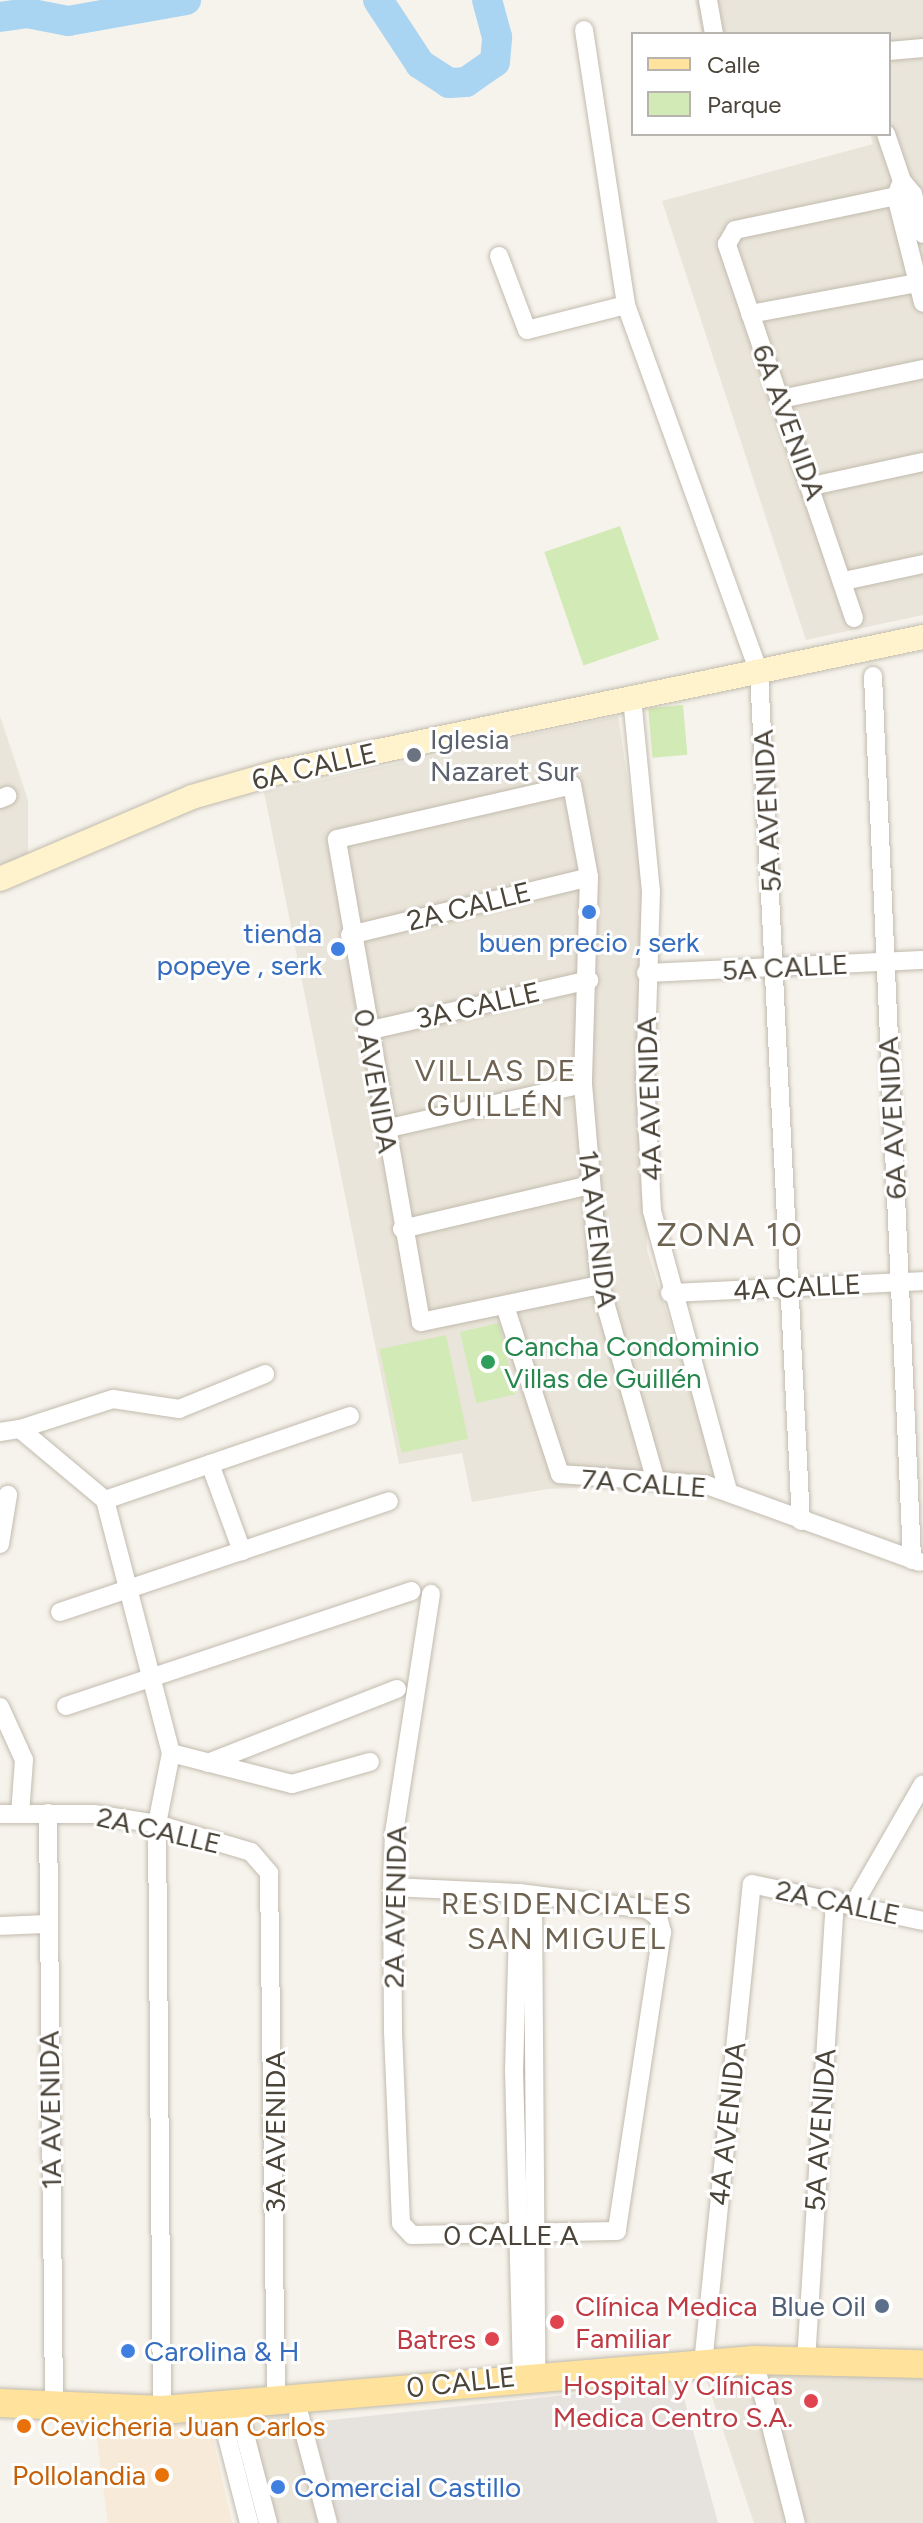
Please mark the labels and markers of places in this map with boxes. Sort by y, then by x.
place label: Iglesia Nazaret Sur [430,722,579,788]
marker: Iglesia Nazaret Sur [405,746,423,764]
marker: buen precio , serk [580,903,598,921]
place label: tienda popeye , serk [157,916,322,982]
place label: buen precio , serk [479,925,699,959]
marker: tienda popeye , serk [329,940,347,958]
place label: Cancha Condominio Villas de Guillén [504,1329,759,1395]
marker: Cancha Condominio Villas de Guillén [479,1353,497,1371]
place label: Clínica Medica Familiar [575,2289,758,2355]
place label: Blue Oil [771,2289,866,2323]
marker: Blue Oil [873,2297,891,2315]
marker: Clínica Medica Familiar [546,2311,568,2333]
place label: Batres [396,2322,476,2356]
marker: Batres [483,2330,501,2348]
place label: Carolina & H [144,2334,300,2368]
marker: Carolina & H [119,2342,137,2360]
place label: Hospital y Clínicas Medica Centro S.A. [553,2368,793,2434]
marker: Hospital y Clínicas Medica Centro S.A. [800,2390,822,2412]
place label: Cevicheria Juan Carlos [40,2409,326,2443]
marker: Cevicheria Juan Carlos [15,2417,33,2435]
place label: Pollolandia [12,2458,146,2492]
marker: Pollolandia [153,2466,171,2484]
place label: Comercial Castillo [294,2470,521,2504]
marker: Comercial Castillo [269,2478,287,2496]

